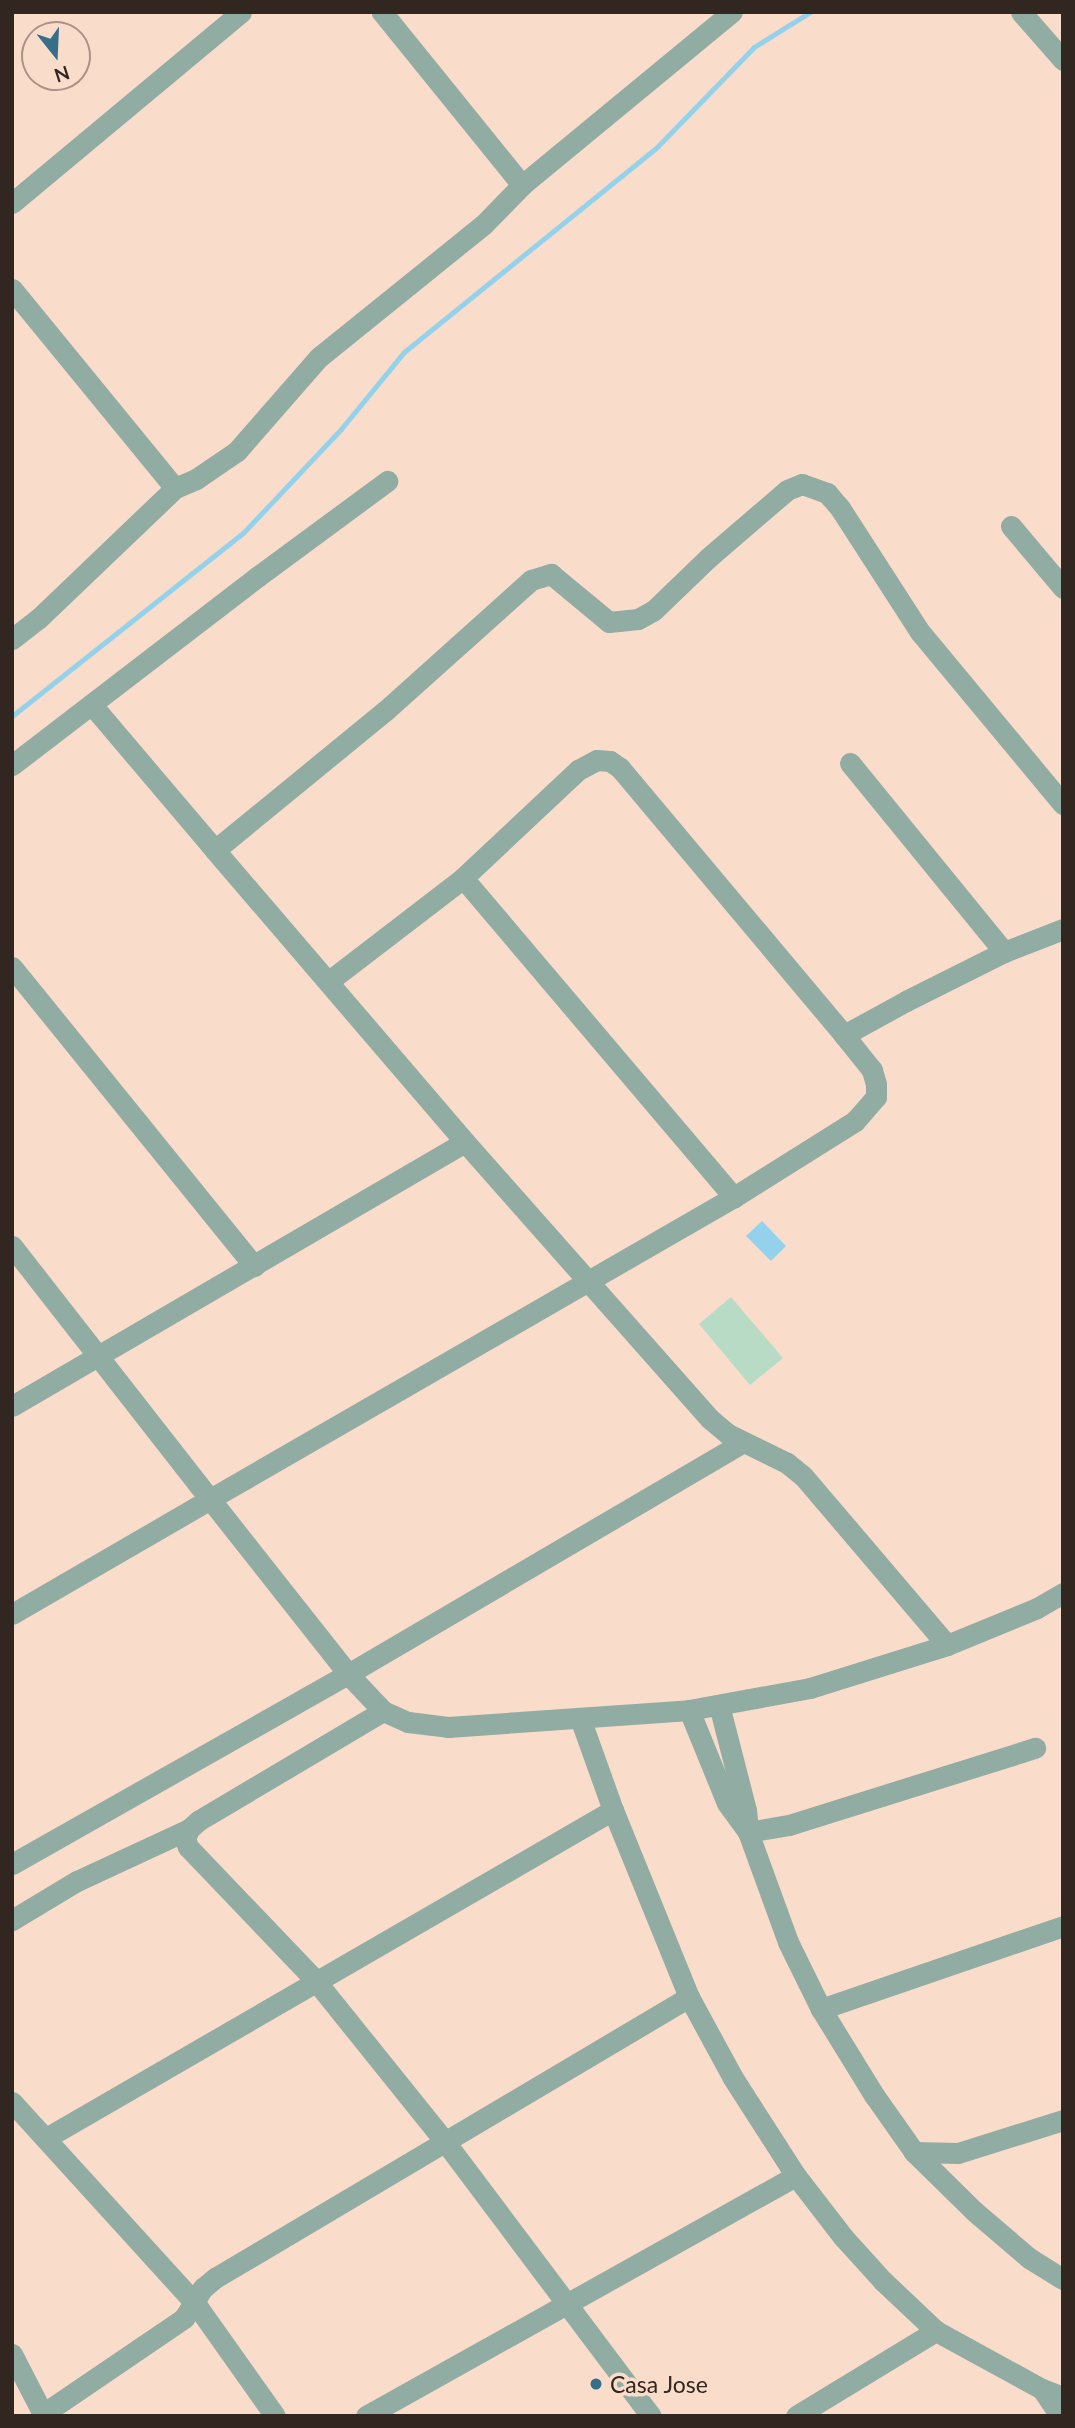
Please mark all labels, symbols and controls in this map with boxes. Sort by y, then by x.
north arrow [21,21,91,91]
text: N [52,61,73,88]
place label: Casa Jose [610,2370,709,2398]
marker: Casa Jose [588,2376,604,2392]

